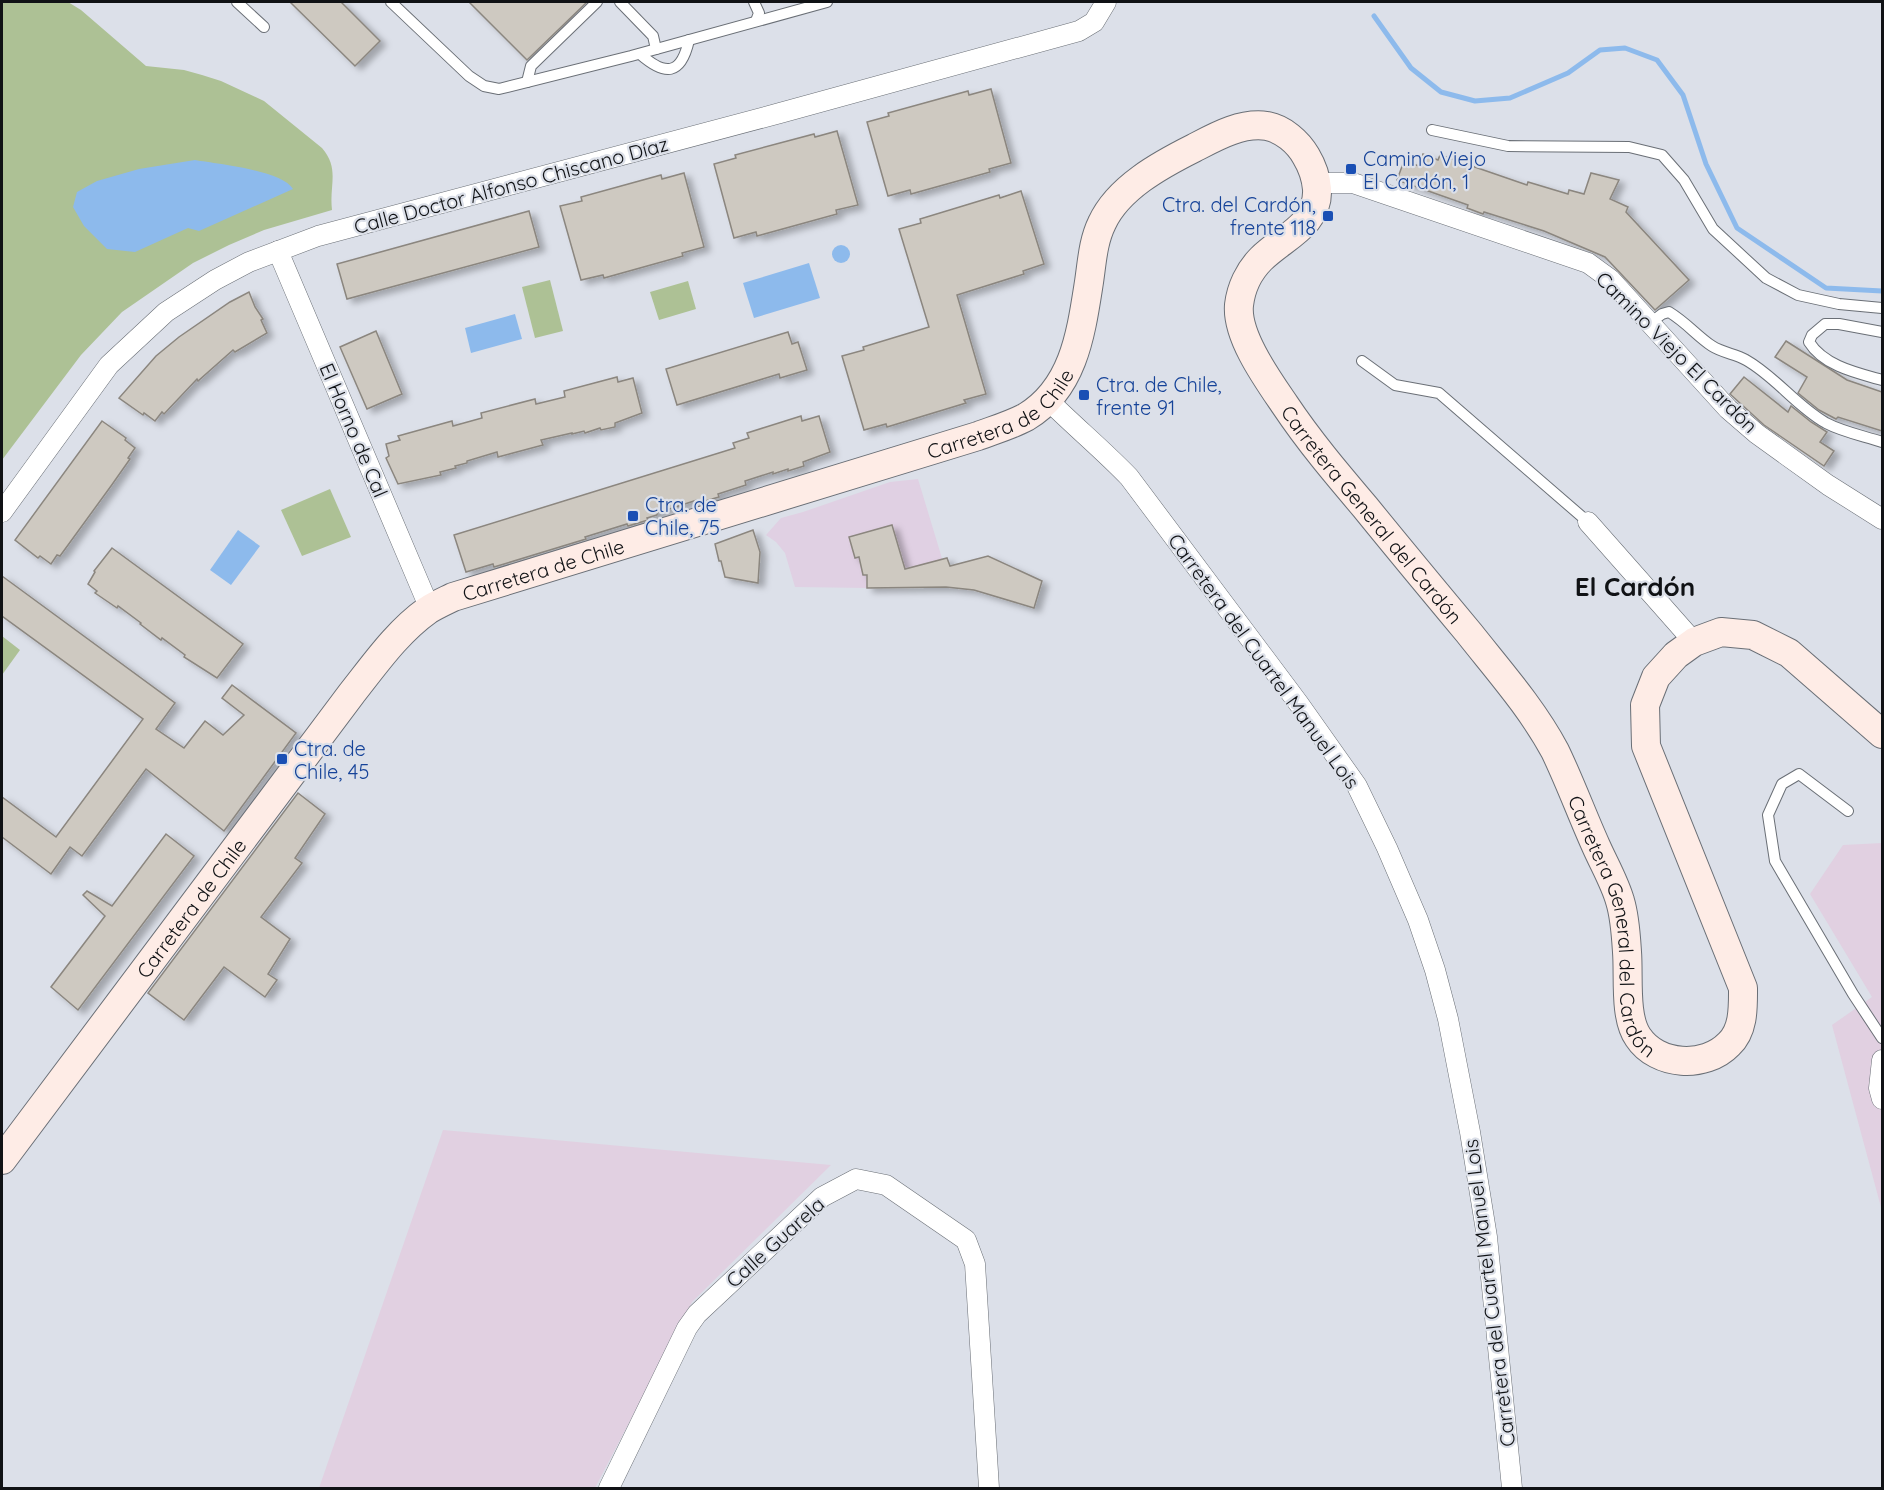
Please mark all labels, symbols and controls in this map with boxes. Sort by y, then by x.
street label: Calle Doctor Alfonso Chiscano Díaz [351,131,671,239]
place label: Camino Viejo El Cardón, 1 [1363,146,1486,194]
marker: Camino Viejo El Cardón, 1 [1344,162,1358,176]
place label: Ctra. del Cardón, frente 118 [1162,192,1316,240]
marker: Ctra. del Cardón, frente 118 [1321,209,1335,223]
street label: Camino Viejo El Cardón [1591,266,1763,438]
street label: El Horno de Cal [314,359,394,501]
street label: Carretera de Chile [924,364,1079,463]
place label: Ctra. de Chile, frente 91 [1096,372,1222,420]
marker: Ctra. de Chile, frente 91 [1077,388,1091,402]
street label: Carretera General del Cardón [1276,400,1468,628]
place label: Ctra. de Chile, 75 [645,492,720,540]
marker: Ctra. de Chile, 75 [626,509,640,523]
street label: Carretera del Cuartel Manuel Lois [1163,528,1365,794]
street label: Carretera de Chile [459,533,627,606]
district label: El Cardón [1575,570,1695,603]
place label: Ctra. de Chile, 45 [294,736,369,784]
marker: Ctra. de Chile, 45 [275,752,289,766]
street label: Carretera General del Cardón [1563,792,1661,1062]
street label: Carretera de Chile [131,833,251,983]
street label: Carretera del Cuartel Manuel Lois [1458,1138,1520,1448]
street label: Calle Guarela [721,1191,829,1293]

